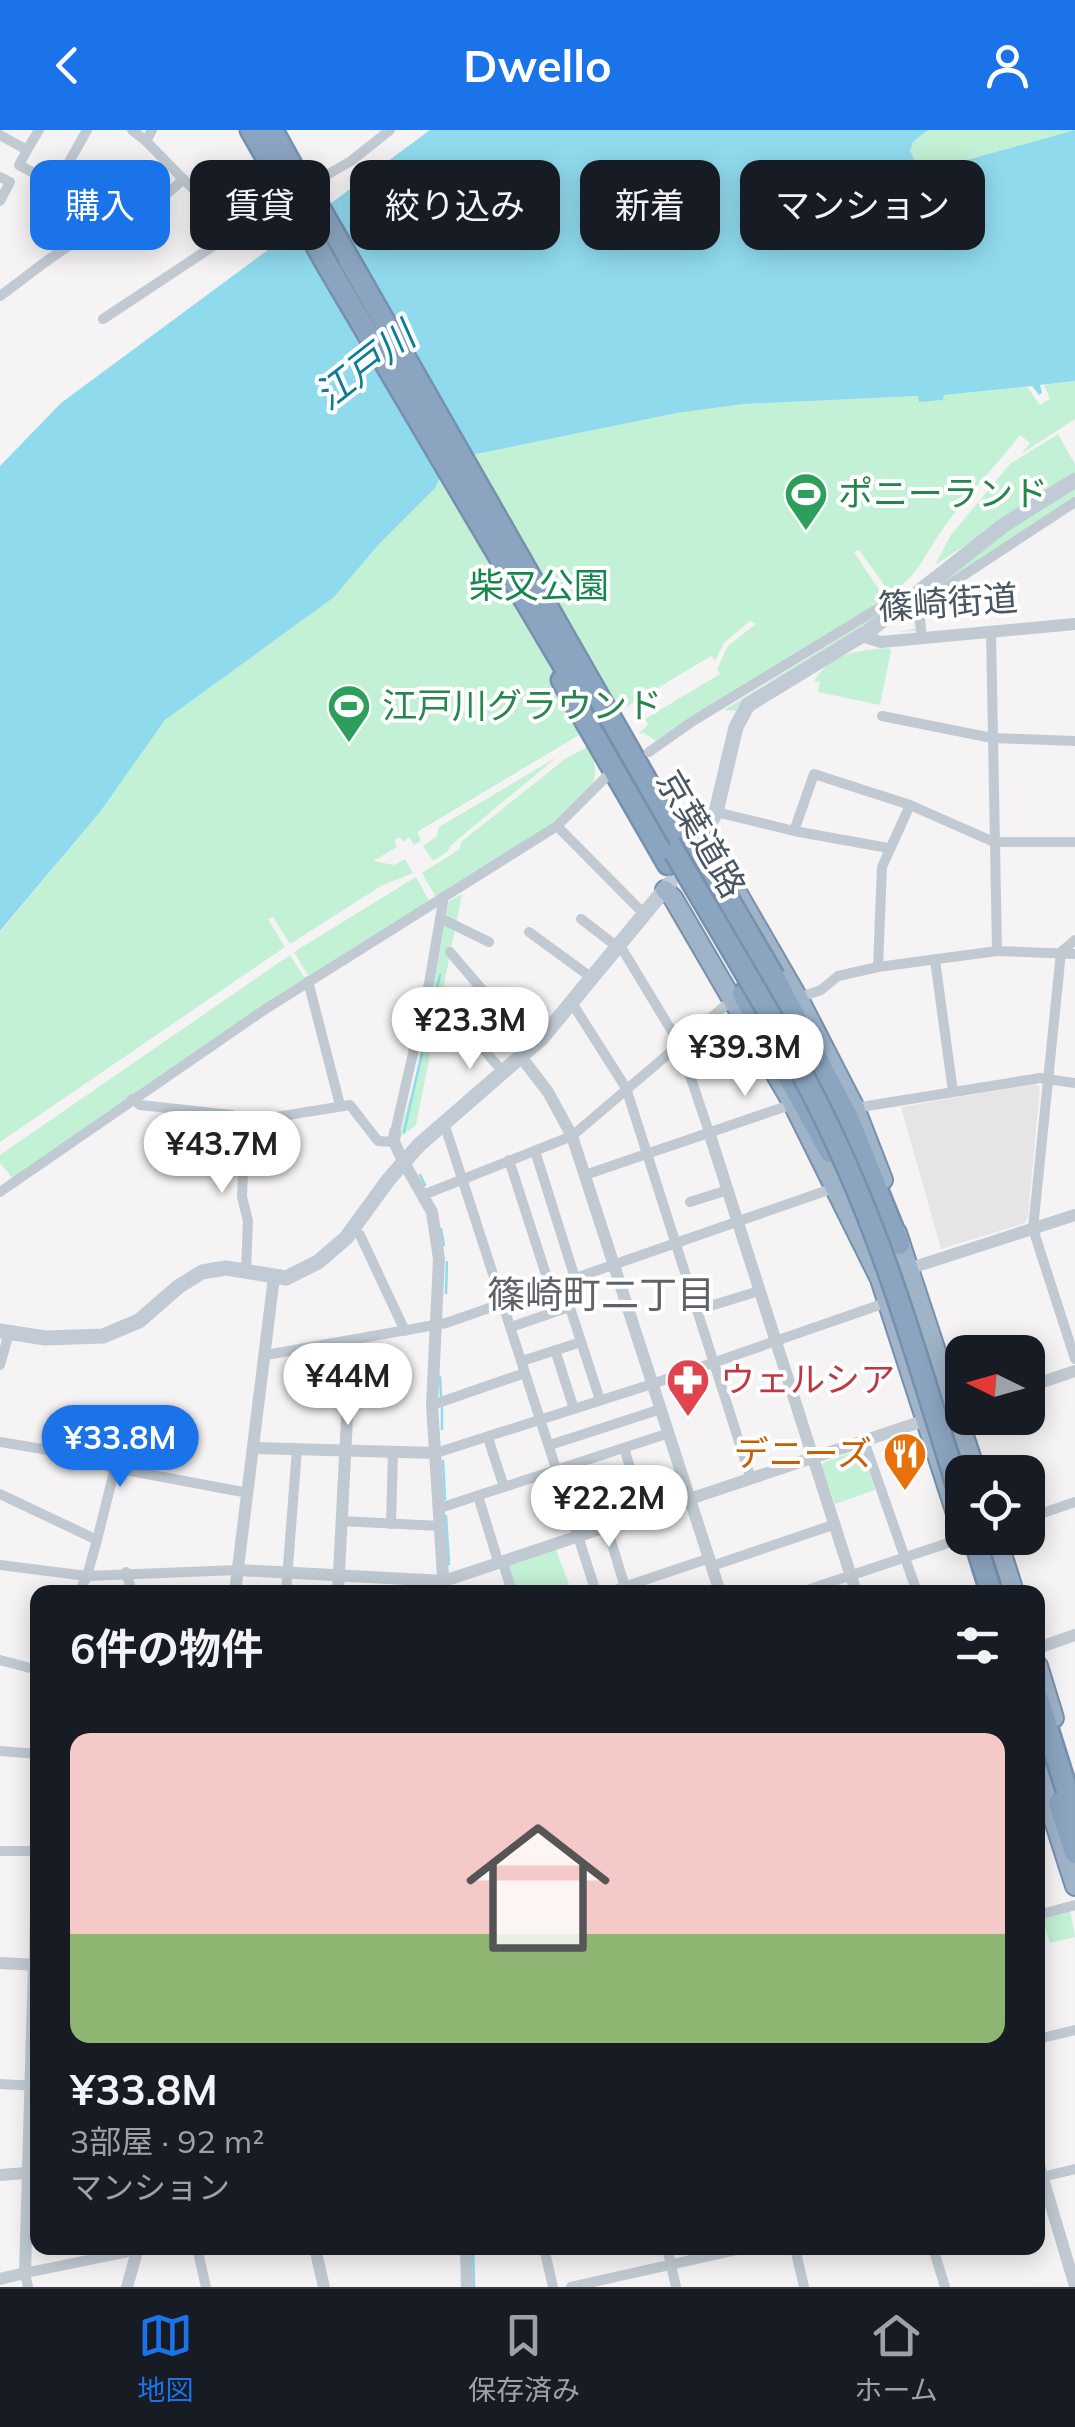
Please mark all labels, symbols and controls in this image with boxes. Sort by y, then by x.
text: Dwello [463,37,612,93]
icon: back [40,38,95,93]
icon: person [980,38,1035,93]
chip: 購入 [30,160,170,250]
chip: 賃貸 [190,160,330,250]
chip: 絞り込み [350,160,560,250]
chip: 新着 [580,160,720,250]
chip: マンション [740,160,985,250]
water label: 江戸川 [305,309,427,419]
sports icon: ポニーランド [783,471,829,532]
place label: ポニーランド [838,471,1048,515]
park label: 柴又公園 [469,563,609,607]
street label: 篠崎街道 [877,575,1019,629]
sports icon: 江戸川グラウンド [326,683,372,744]
place label: 江戸川グラウンド [382,683,662,727]
street label: 京葉道路 [648,762,756,905]
pin: ¥23.3M [389,987,551,1072]
text: ¥23.3M [414,999,526,1039]
pin: ¥39.3M [664,1014,826,1099]
text: ¥39.3M [689,1026,801,1066]
pin: ¥43.7M [141,1111,303,1196]
text: ¥43.7M [166,1123,278,1163]
district label: 篠崎町二丁目 [487,1270,715,1318]
north arrow [945,1335,1045,1435]
map controls [945,1335,1045,1555]
pin: ¥44M [289,1343,407,1428]
text: ¥44M [305,1355,391,1395]
pharmacy icon: ウェルシア [665,1357,711,1418]
place label: ウェルシア [720,1357,895,1401]
pin: ¥33.8M [39,1405,201,1490]
text: ¥33.8M [64,1417,176,1457]
place label: デニーズ [734,1431,872,1475]
restaurant icon: デニーズ [882,1431,928,1492]
button: locate [945,1455,1045,1555]
pin: ¥22.2M [528,1465,690,1550]
text: ¥22.2M [553,1477,665,1517]
icon: filters [950,1618,1005,1673]
text: 6件の物件 [70,1622,263,1675]
icon: home [448,1798,628,1978]
text: ¥33.8M [70,2063,218,2116]
text: 3部屋 · 92 m² [70,2121,264,2161]
text: マンション [70,2167,230,2207]
tab: 地図 [137,2308,193,2408]
tab: 保存済み [468,2308,580,2408]
tab: ホーム [855,2308,938,2408]

